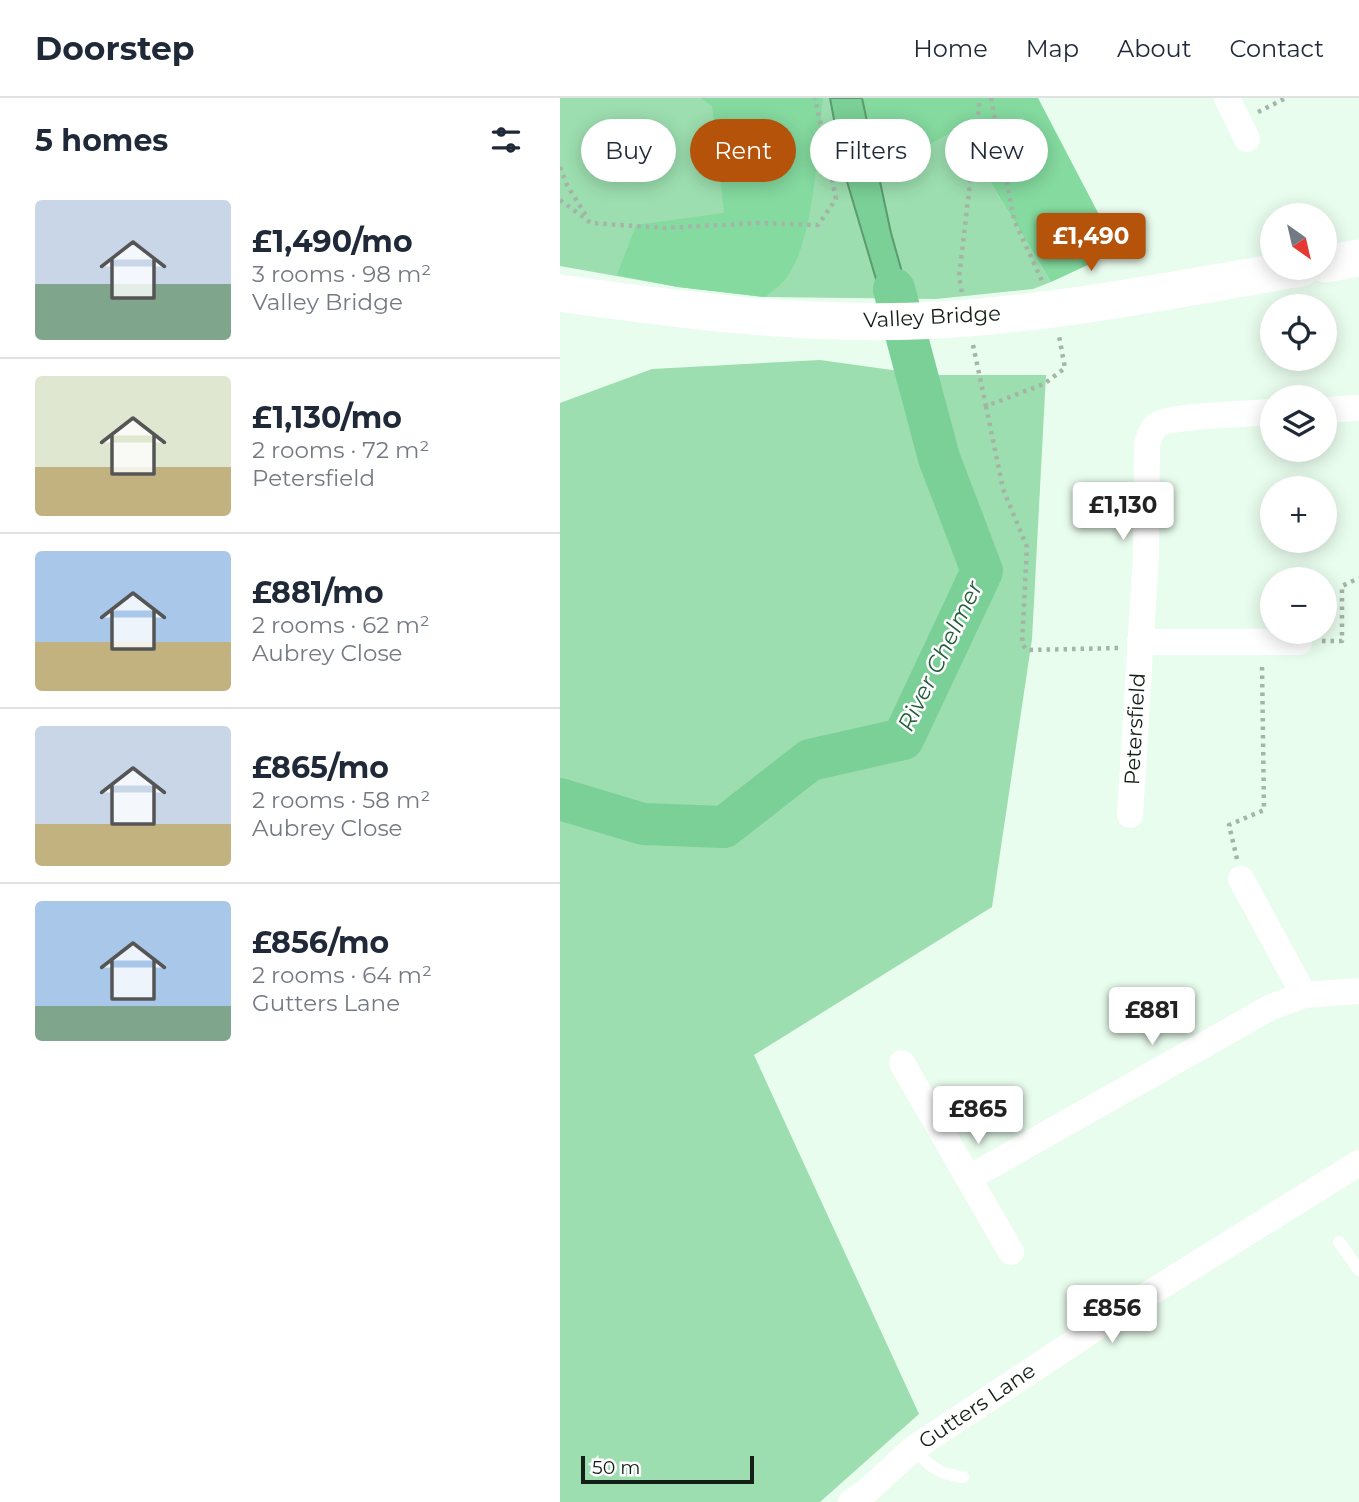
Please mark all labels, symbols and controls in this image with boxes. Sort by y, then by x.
text: Doorstep [35,28,195,68]
text: Home [913,34,988,63]
text: Map [1026,34,1079,63]
text: About [1117,34,1191,63]
text: Contact [1229,34,1324,63]
chip: Buy [581,119,676,182]
chip: Rent [690,119,796,182]
chip: Filters [810,119,931,182]
chip: New [945,119,1048,182]
icon: filters [487,121,525,159]
text: 5 homes [35,122,168,159]
north arrow [1260,203,1337,280]
map controls [1260,203,1337,644]
pin: £1,490 [1034,214,1148,273]
text: £1,490 [1053,222,1129,250]
text: £1,490/mo [252,223,413,260]
icon: home [91,228,175,312]
text: 3 rooms · 98 m² [252,260,431,288]
text: Valley Bridge [252,288,403,316]
button: locate [1260,294,1337,371]
street label: Valley Bridge [863,300,1001,333]
button: layers [1260,385,1337,462]
text: £1,130/mo [252,399,402,436]
icon: home [91,404,175,488]
text: 2 rooms · 72 m² [252,436,429,464]
text: Petersfield [252,464,375,492]
button: + [1260,476,1337,553]
pin: £1,130 [1066,482,1180,542]
text: £1,130 [1089,491,1157,519]
button: − [1260,567,1337,644]
text: £881/mo [252,574,384,611]
water label: River Chelmer [892,576,989,736]
icon: home [91,579,175,663]
text: 2 rooms · 62 m² [252,611,430,639]
text: Aubrey Close [252,639,403,667]
street label: Petersfield [1119,672,1150,786]
text: £865/mo [252,749,389,786]
icon: home [91,754,175,838]
text: 2 rooms · 58 m² [252,786,430,814]
text: Aubrey Close [252,814,403,842]
text: £856/mo [252,924,389,961]
icon: home [91,929,175,1013]
text: 2 rooms · 64 m² [252,961,432,989]
pin: £881 [1111,988,1193,1047]
text: Gutters Lane [252,989,400,1017]
text: £881 [1125,996,1179,1024]
pin: £865 [937,1086,1019,1146]
text: £865 [949,1095,1007,1123]
pin: £856 [1071,1286,1153,1345]
text: £856 [1083,1294,1141,1322]
street label: Gutters Lane [914,1357,1040,1454]
scale bar [581,1453,754,1485]
text: 50 m [592,1456,640,1479]

